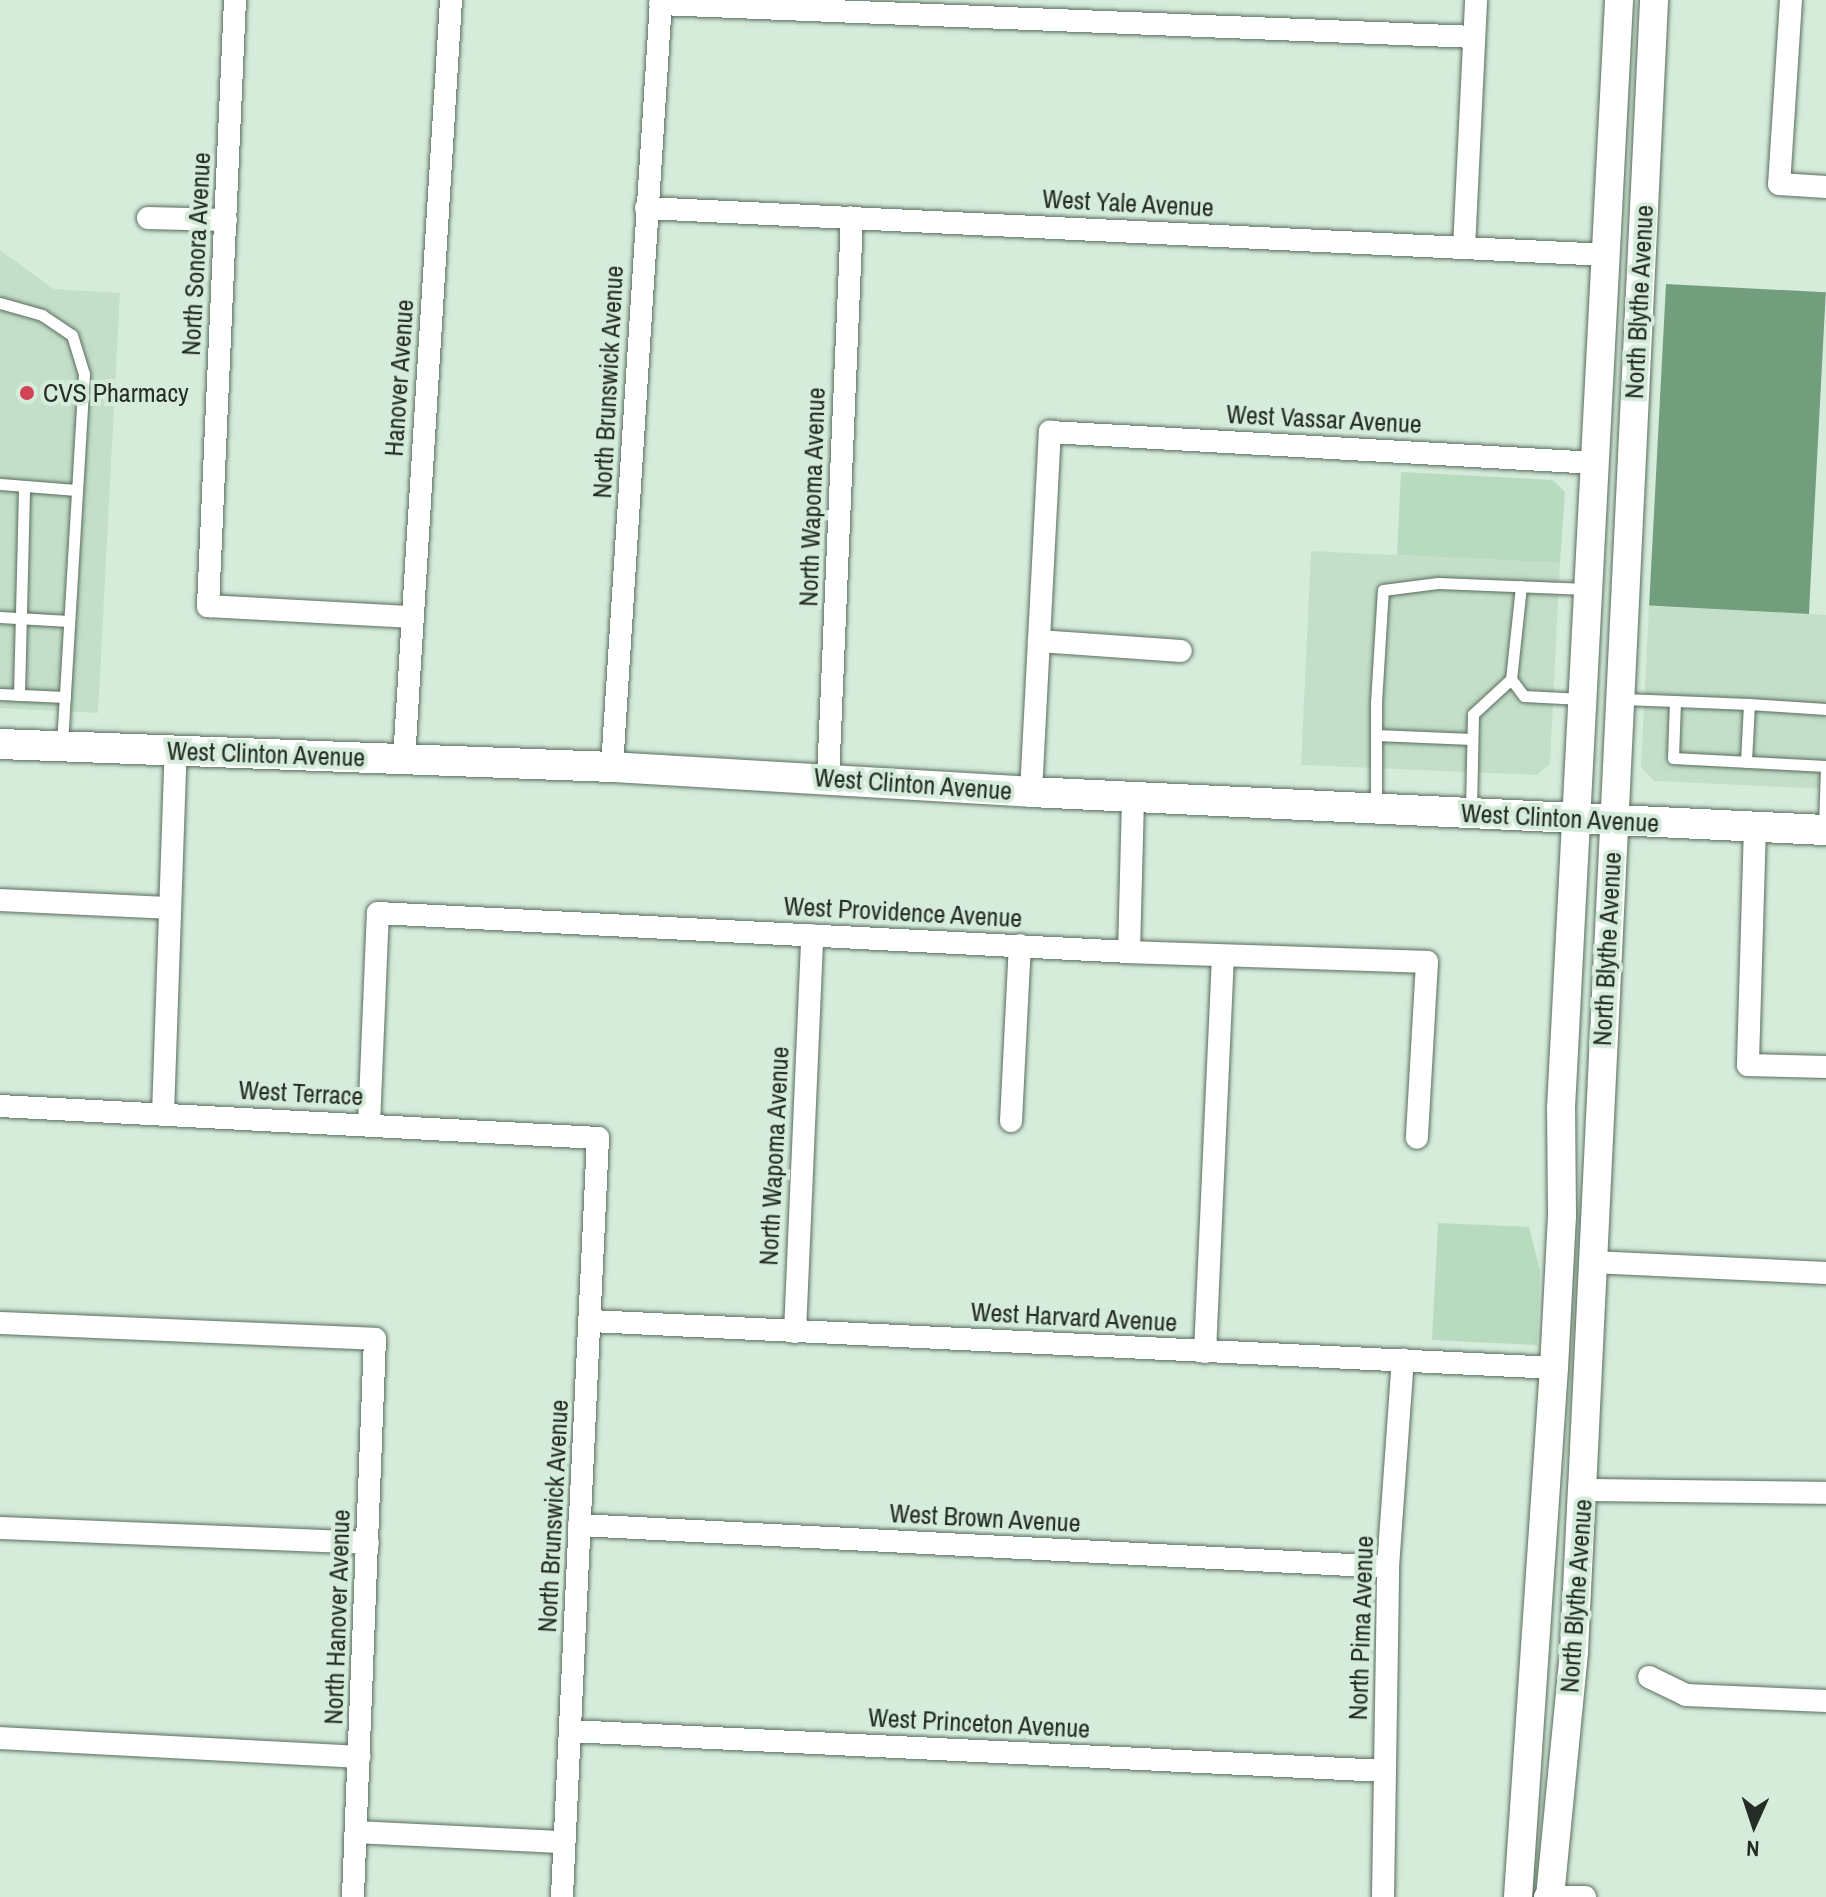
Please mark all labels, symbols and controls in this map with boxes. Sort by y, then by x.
street label: North Sonora Avenue [175,151,217,357]
street label: West Yale Avenue [1041,183,1215,223]
street label: North Blythe Avenue [1618,204,1660,400]
street label: North Brunswick Avenue [586,264,630,500]
street label: Hanover Avenue [378,298,420,458]
place label: CVS Pharmacy [43,377,189,409]
marker: CVS Pharmacy [18,384,36,402]
street label: North Wapoma Avenue [793,386,831,608]
street label: West Vassar Avenue [1225,398,1423,440]
street label: West Clinton Avenue [166,735,366,773]
street label: West Clinton Avenue [812,761,1014,807]
street label: West Clinton Avenue [1460,797,1660,839]
street label: North Blythe Avenue [1586,851,1628,1047]
street label: West Providence Avenue [782,890,1024,934]
street label: North Wapoma Avenue [753,1045,795,1267]
street label: West Terrace [238,1074,364,1112]
street label: West Harvard Avenue [969,1296,1179,1338]
street label: North Brunswick Avenue [531,1398,575,1634]
street label: West Brown Avenue [888,1497,1082,1539]
street label: North Blythe Avenue [1554,1498,1598,1694]
street label: North Hanover Avenue [318,1508,356,1726]
street label: North Pima Avenue [1342,1535,1380,1721]
street label: West Princeton Avenue [867,1702,1091,1744]
north arrow [1714,1785,1794,1865]
text: N [1745,1834,1760,1864]

